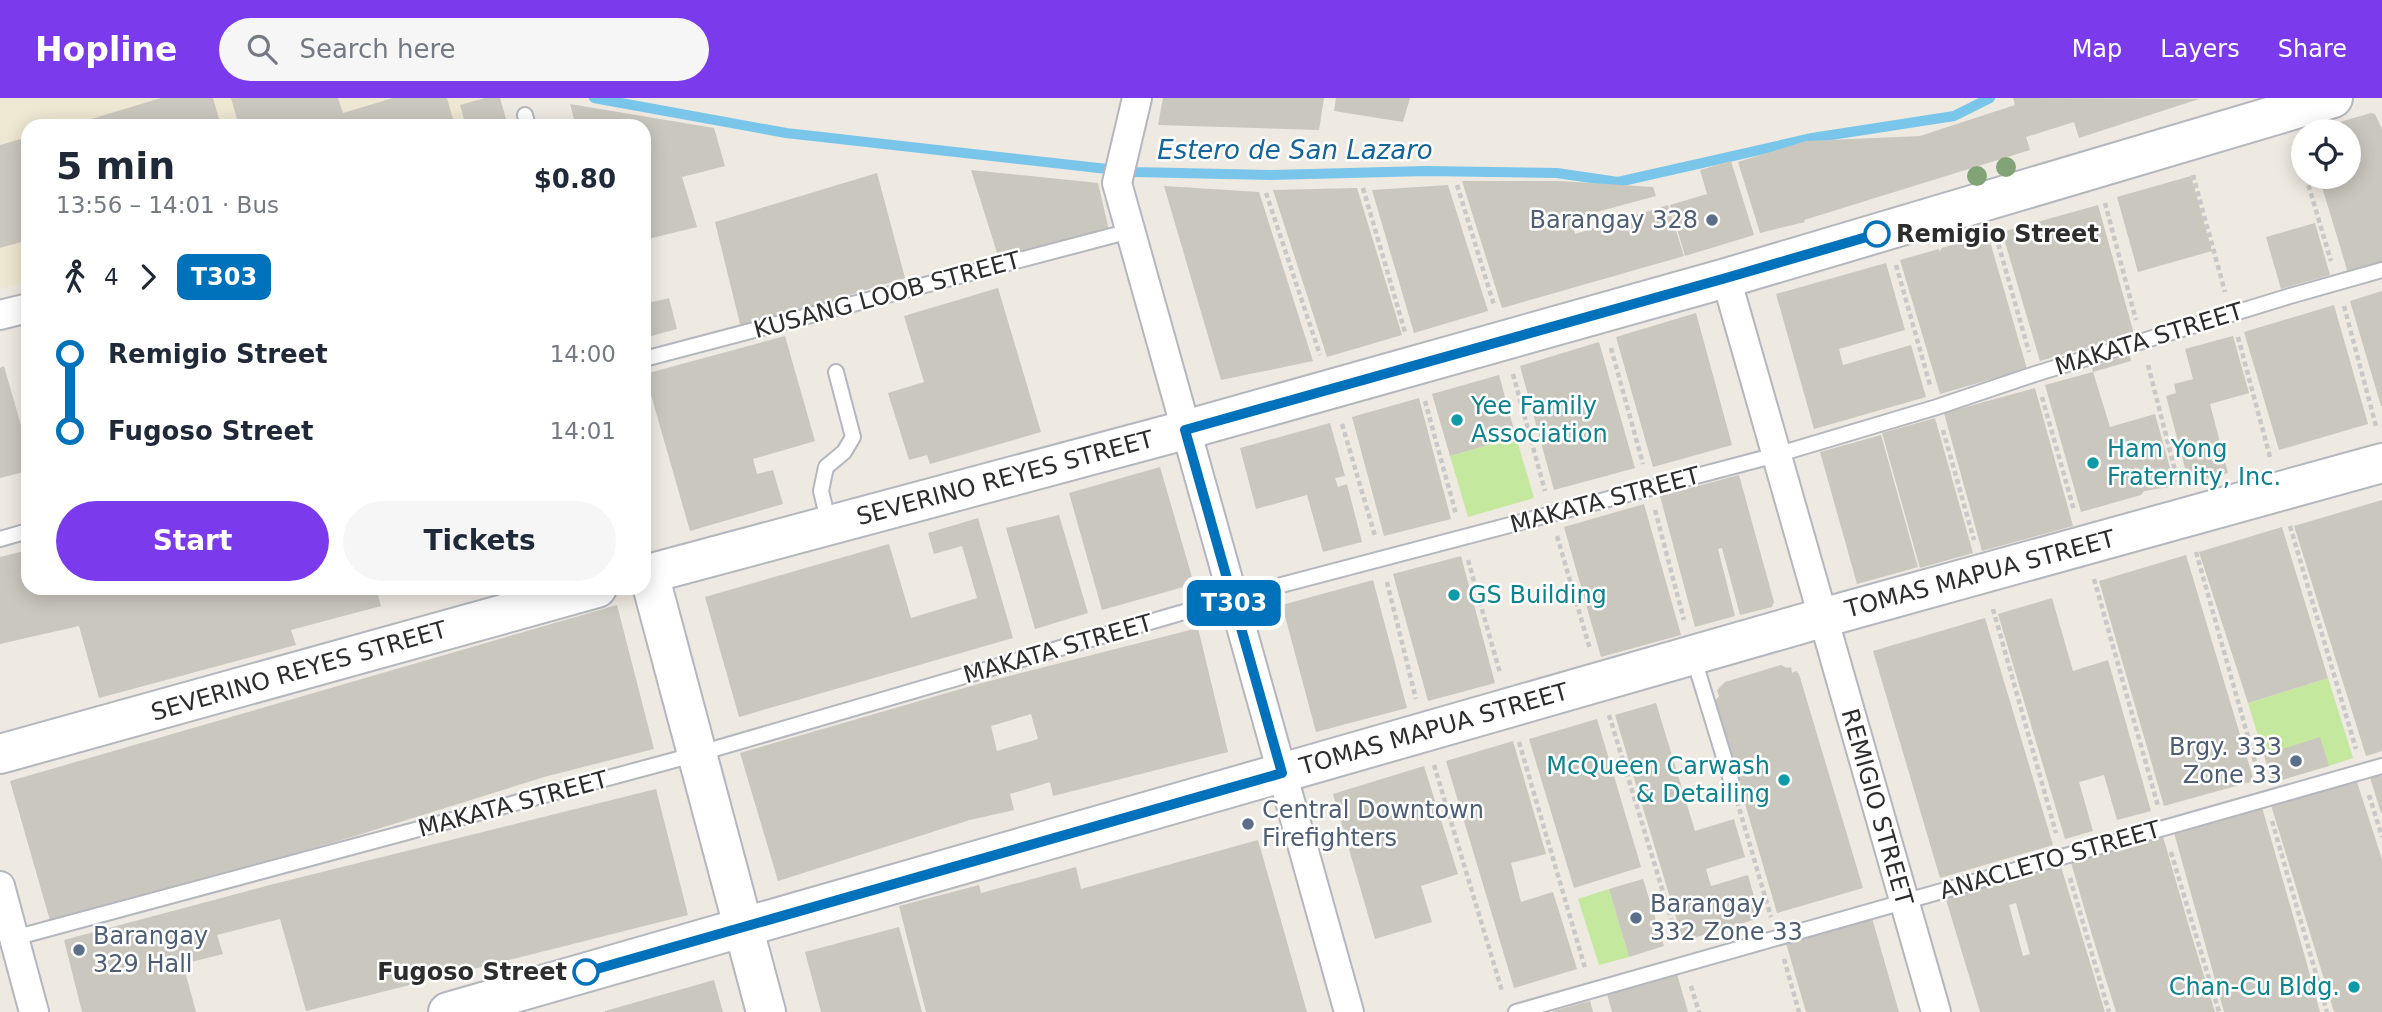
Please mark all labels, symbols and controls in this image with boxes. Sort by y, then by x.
search box [219,18,709,81]
text: Hopline [35,30,177,69]
icon: search [243,30,281,68]
text: Search here [299,34,456,64]
text: Map [2072,35,2122,63]
text: Layers [2160,35,2240,63]
text: Share [2278,35,2347,63]
map controls [2291,119,2361,189]
button: locate [2291,119,2361,189]
water label: Estero de San Lazaro [1157,135,1433,165]
text: 5 min [56,144,175,188]
text: $0.80 [534,164,616,194]
text: 13:56 – 14:01 · Bus [56,192,279,218]
place label: Barangay 328 [1529,206,1698,234]
marker: Barangay 328 [1704,212,1720,228]
place label: Remigio Street [1896,220,2099,248]
marker: Remigio Street [1864,221,1890,247]
street label: KUSANG LOOB STREET [751,246,1024,344]
icon: walk [56,258,94,296]
icon: forward [129,258,167,296]
text: T303 [191,263,257,291]
text: 4 [104,264,119,290]
street label: MAKATA STREET [2051,297,2247,381]
text: Remigio Street [108,339,328,369]
text: 14:00 [550,341,616,367]
place label: Yee Family Association [1470,392,1608,448]
marker: Yee Family Association [1449,412,1465,428]
text: Fugoso Street [108,416,314,446]
text: 14:01 [550,418,616,444]
street label: SEVERINO REYES STREET [853,425,1157,531]
place label: Ham Yong Fraternity, Inc. [2107,435,2281,491]
marker: Ham Yong Fraternity, Inc. [2085,455,2101,471]
street label: MAKATA STREET [1507,461,1703,539]
button: Start [56,501,329,581]
button: Tickets [343,501,616,581]
street label: TOMAS MAPUA STREET [1841,524,2118,624]
line badge: T303 [1185,580,1283,626]
place label: GS Building [1468,581,1607,609]
marker: GS Building [1446,587,1462,603]
text: T303 [1201,589,1267,617]
street label: MAKATA STREET [960,609,1156,689]
street label: SEVERINO REYES STREET [148,615,450,727]
street label: TOMAS MAPUA STREET [1295,677,1572,781]
street label: REMIGIO STREET [1836,705,1919,909]
place label: Brgy. 333 Zone 33 [2169,733,2282,789]
place label: McQueen Carwash & Detailing [1546,752,1770,808]
marker: Brgy. 333 Zone 33 [2288,753,2304,769]
street label: MAKATA STREET [415,765,611,843]
marker: McQueen Carwash & Detailing [1776,772,1792,788]
place label: Central Downtown Firefighters [1262,796,1484,852]
street label: ANACLETO STREET [1936,815,2164,905]
marker: Central Downtown Firefighters [1240,816,1256,832]
place label: Barangay 332 Zone 33 [1650,890,1803,946]
marker: Barangay 332 Zone 33 [1628,910,1644,926]
place label: Barangay 329 Hall [93,922,208,978]
marker: Barangay 329 Hall [71,942,87,958]
place label: Fugoso Street [377,958,567,986]
marker: Fugoso Street [573,959,599,985]
place label: Chan-Cu Bldg. [2169,973,2340,1001]
marker: Chan-Cu Bldg. [2346,979,2362,995]

